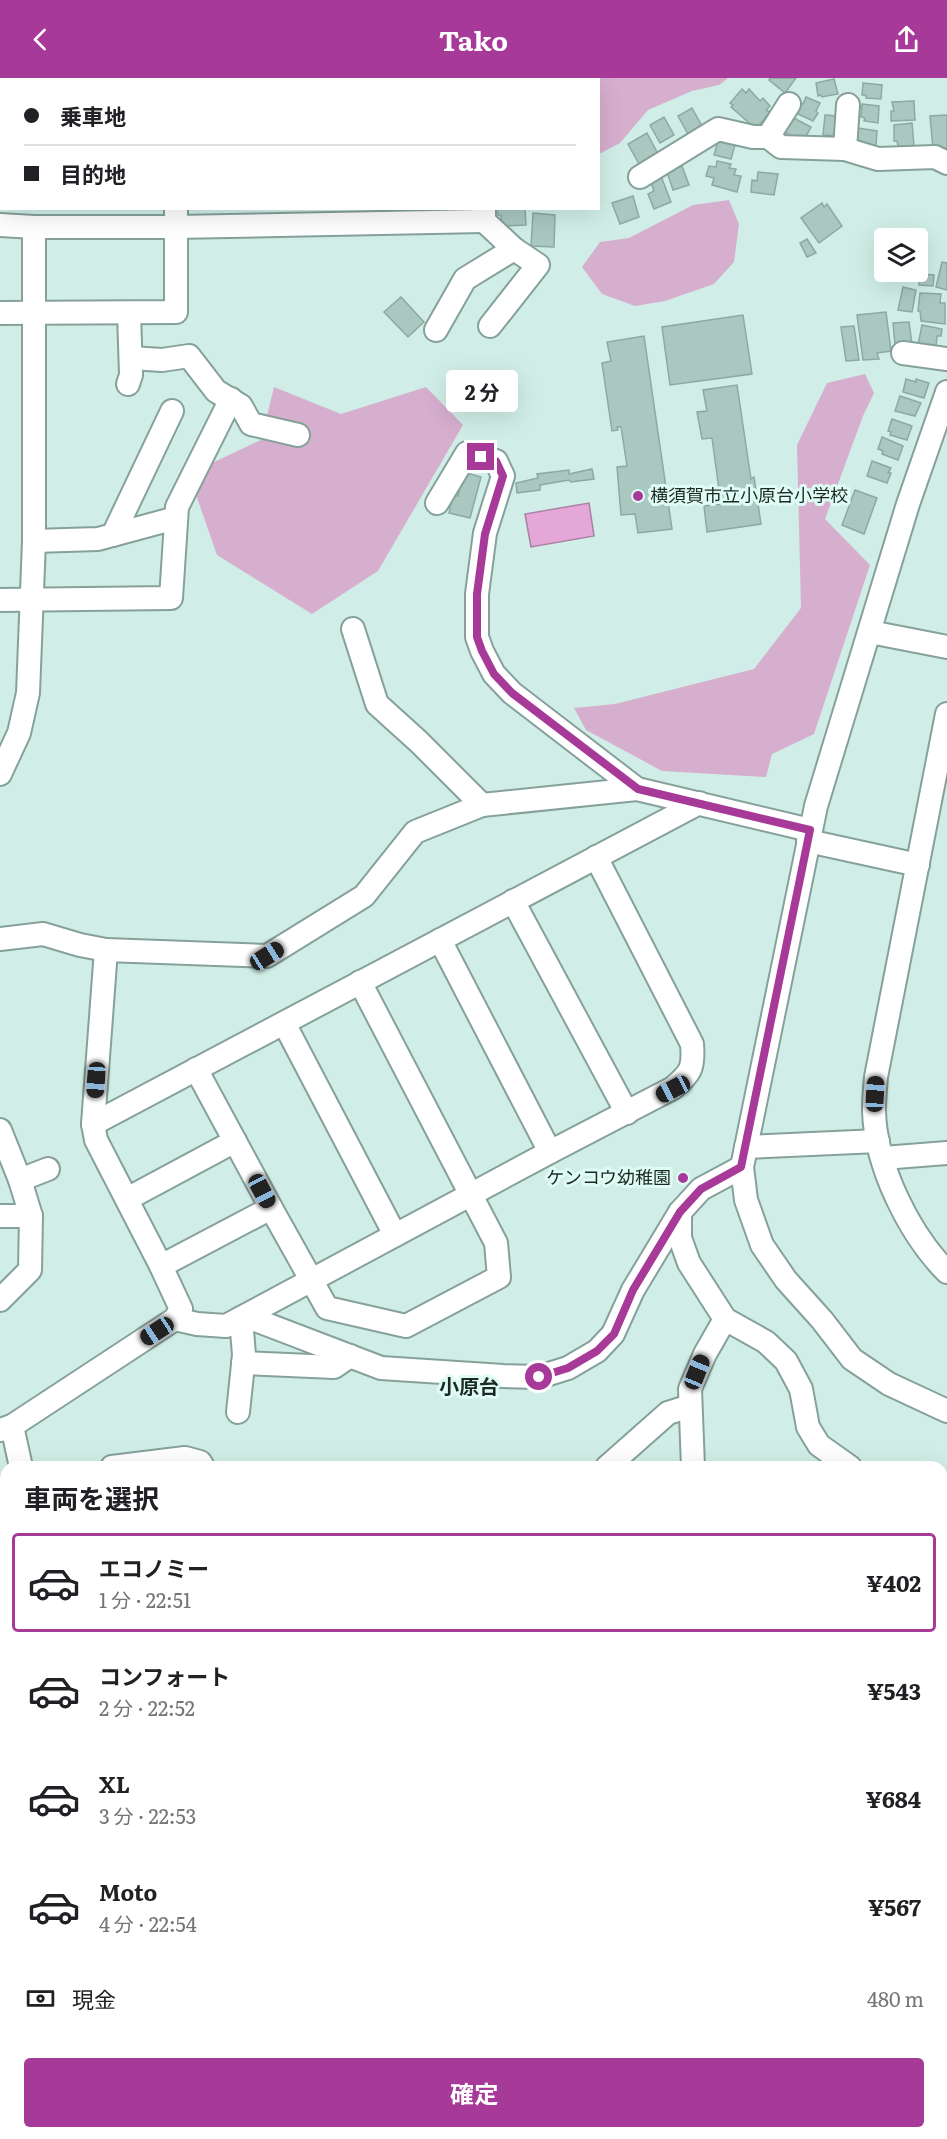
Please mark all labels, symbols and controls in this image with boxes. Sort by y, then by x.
text: Tako [439,19,508,59]
icon: back [24,23,57,56]
icon: share [890,23,923,56]
text: 乗車地 [60,99,126,132]
text: 目的地 [60,157,126,190]
map controls [874,228,928,282]
button: layers [874,228,928,282]
callout: 2 分 [445,370,517,412]
text: 2 分 [465,376,499,406]
route end [467,443,494,470]
place label: 横須賀市立小原台小学校 [650,481,848,508]
marker: 横須賀市立小原台小学校 [631,489,645,503]
car [247,939,287,973]
car [86,1061,106,1099]
car [653,1073,693,1105]
car [865,1076,885,1112]
place label: ケンコウ幼稚園 [546,1163,671,1190]
car [246,1171,278,1211]
marker: ケンコウ幼稚園 [676,1171,690,1185]
car [137,1314,177,1348]
car [682,1352,712,1392]
route start [525,1363,552,1390]
district label: 小原台 [439,1370,499,1400]
text: 車両を選択 [24,1477,159,1517]
text: エコノミー [99,1551,209,1584]
icon: car [27,1556,81,1610]
text: ¥402 [866,1566,921,1599]
text: 1 分 · 22:51 [99,1584,191,1614]
text: コンフォート [99,1659,230,1692]
icon: car [27,1664,81,1718]
text: ¥543 [867,1674,921,1707]
text: 2 分 · 22:52 [99,1692,195,1722]
text: XL [99,1767,130,1800]
icon: car [27,1772,81,1826]
text: ¥684 [866,1782,921,1815]
text: 3 分 · 22:53 [99,1800,196,1830]
text: Moto [99,1875,157,1908]
icon: car [27,1880,81,1934]
text: ¥567 [868,1890,921,1923]
text: 4 分 · 22:54 [99,1908,197,1938]
icon: cash [24,1982,57,2015]
text: 現金 [72,1982,116,2015]
text: 480 m [867,1983,924,2013]
button: 確定 [24,2058,924,2127]

